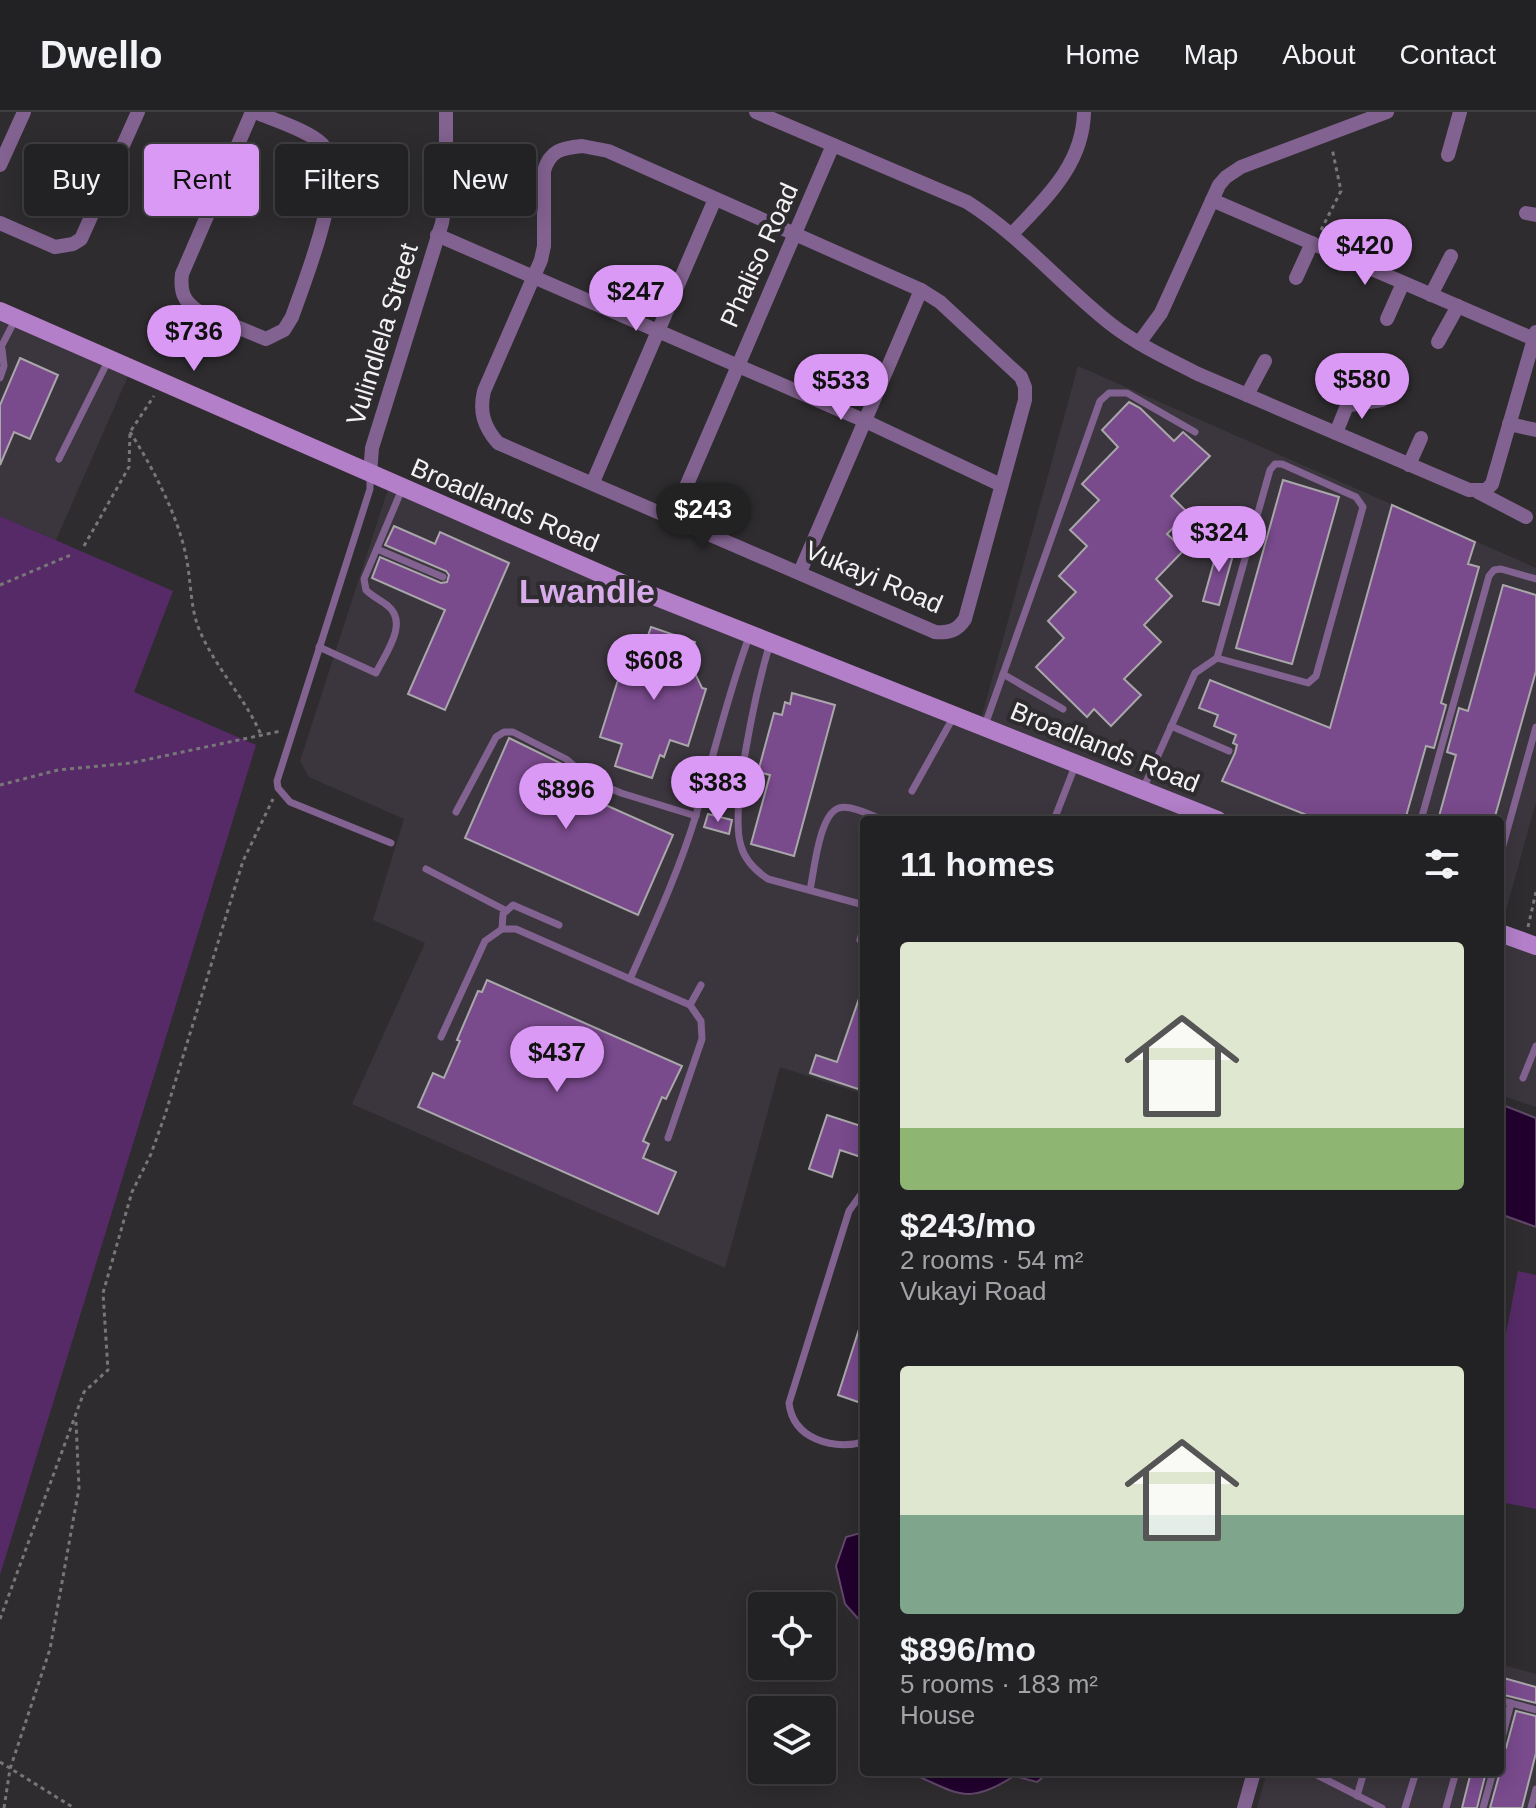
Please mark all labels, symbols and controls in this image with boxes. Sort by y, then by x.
text: Dwello [40,34,162,76]
text: Home [1065,39,1140,70]
text: Map [1184,39,1238,70]
text: About [1282,39,1356,70]
text: Contact [1400,39,1496,70]
chip: Buy [24,144,128,216]
chip: Rent [144,144,259,216]
chip: Filters [275,144,408,216]
chip: New [424,144,536,216]
street label: Phaliso Road [714,178,804,332]
pin: $420 [1318,219,1412,287]
text: $420 [1336,230,1394,260]
street label: Vulindlela Street [340,239,424,428]
pin: $247 [589,265,683,333]
text: $247 [607,276,665,306]
pin: $736 [147,305,241,373]
text: $736 [165,316,223,346]
pin: $580 [1315,353,1409,421]
pin: $533 [794,354,888,422]
text: $580 [1333,364,1391,394]
text: $533 [812,365,870,395]
street label: Broadlands Road [407,452,603,558]
pin: $243 [656,483,750,551]
text: $243 [674,494,732,524]
pin: $324 [1172,506,1266,574]
text: $324 [1190,517,1248,547]
street label: Vukayi Road [801,535,947,619]
district label: Lwandle [519,572,655,610]
pin: $608 [607,634,701,702]
text: $608 [625,645,683,675]
street label: Broadlands Road [1006,695,1204,799]
pin: $383 [671,756,765,824]
pin: $896 [519,763,613,831]
text: $383 [689,767,747,797]
text: $896 [537,774,595,804]
icon: filters [1420,842,1464,886]
text: 11 homes [900,845,1055,883]
icon: home [1110,994,1254,1138]
pin: $437 [510,1026,604,1094]
text: $437 [528,1037,586,1067]
text: $243/mo [900,1206,1036,1244]
text: 2 rooms · 54 m² [900,1245,1084,1275]
text: Vukayi Road [900,1276,1046,1306]
icon: home [1110,1418,1254,1562]
map controls [748,1592,836,1784]
button: locate [748,1592,836,1680]
text: $896/mo [900,1630,1036,1668]
text: 5 rooms · 183 m² [900,1669,1098,1699]
button: layers [748,1696,836,1784]
text: House [900,1700,975,1730]

